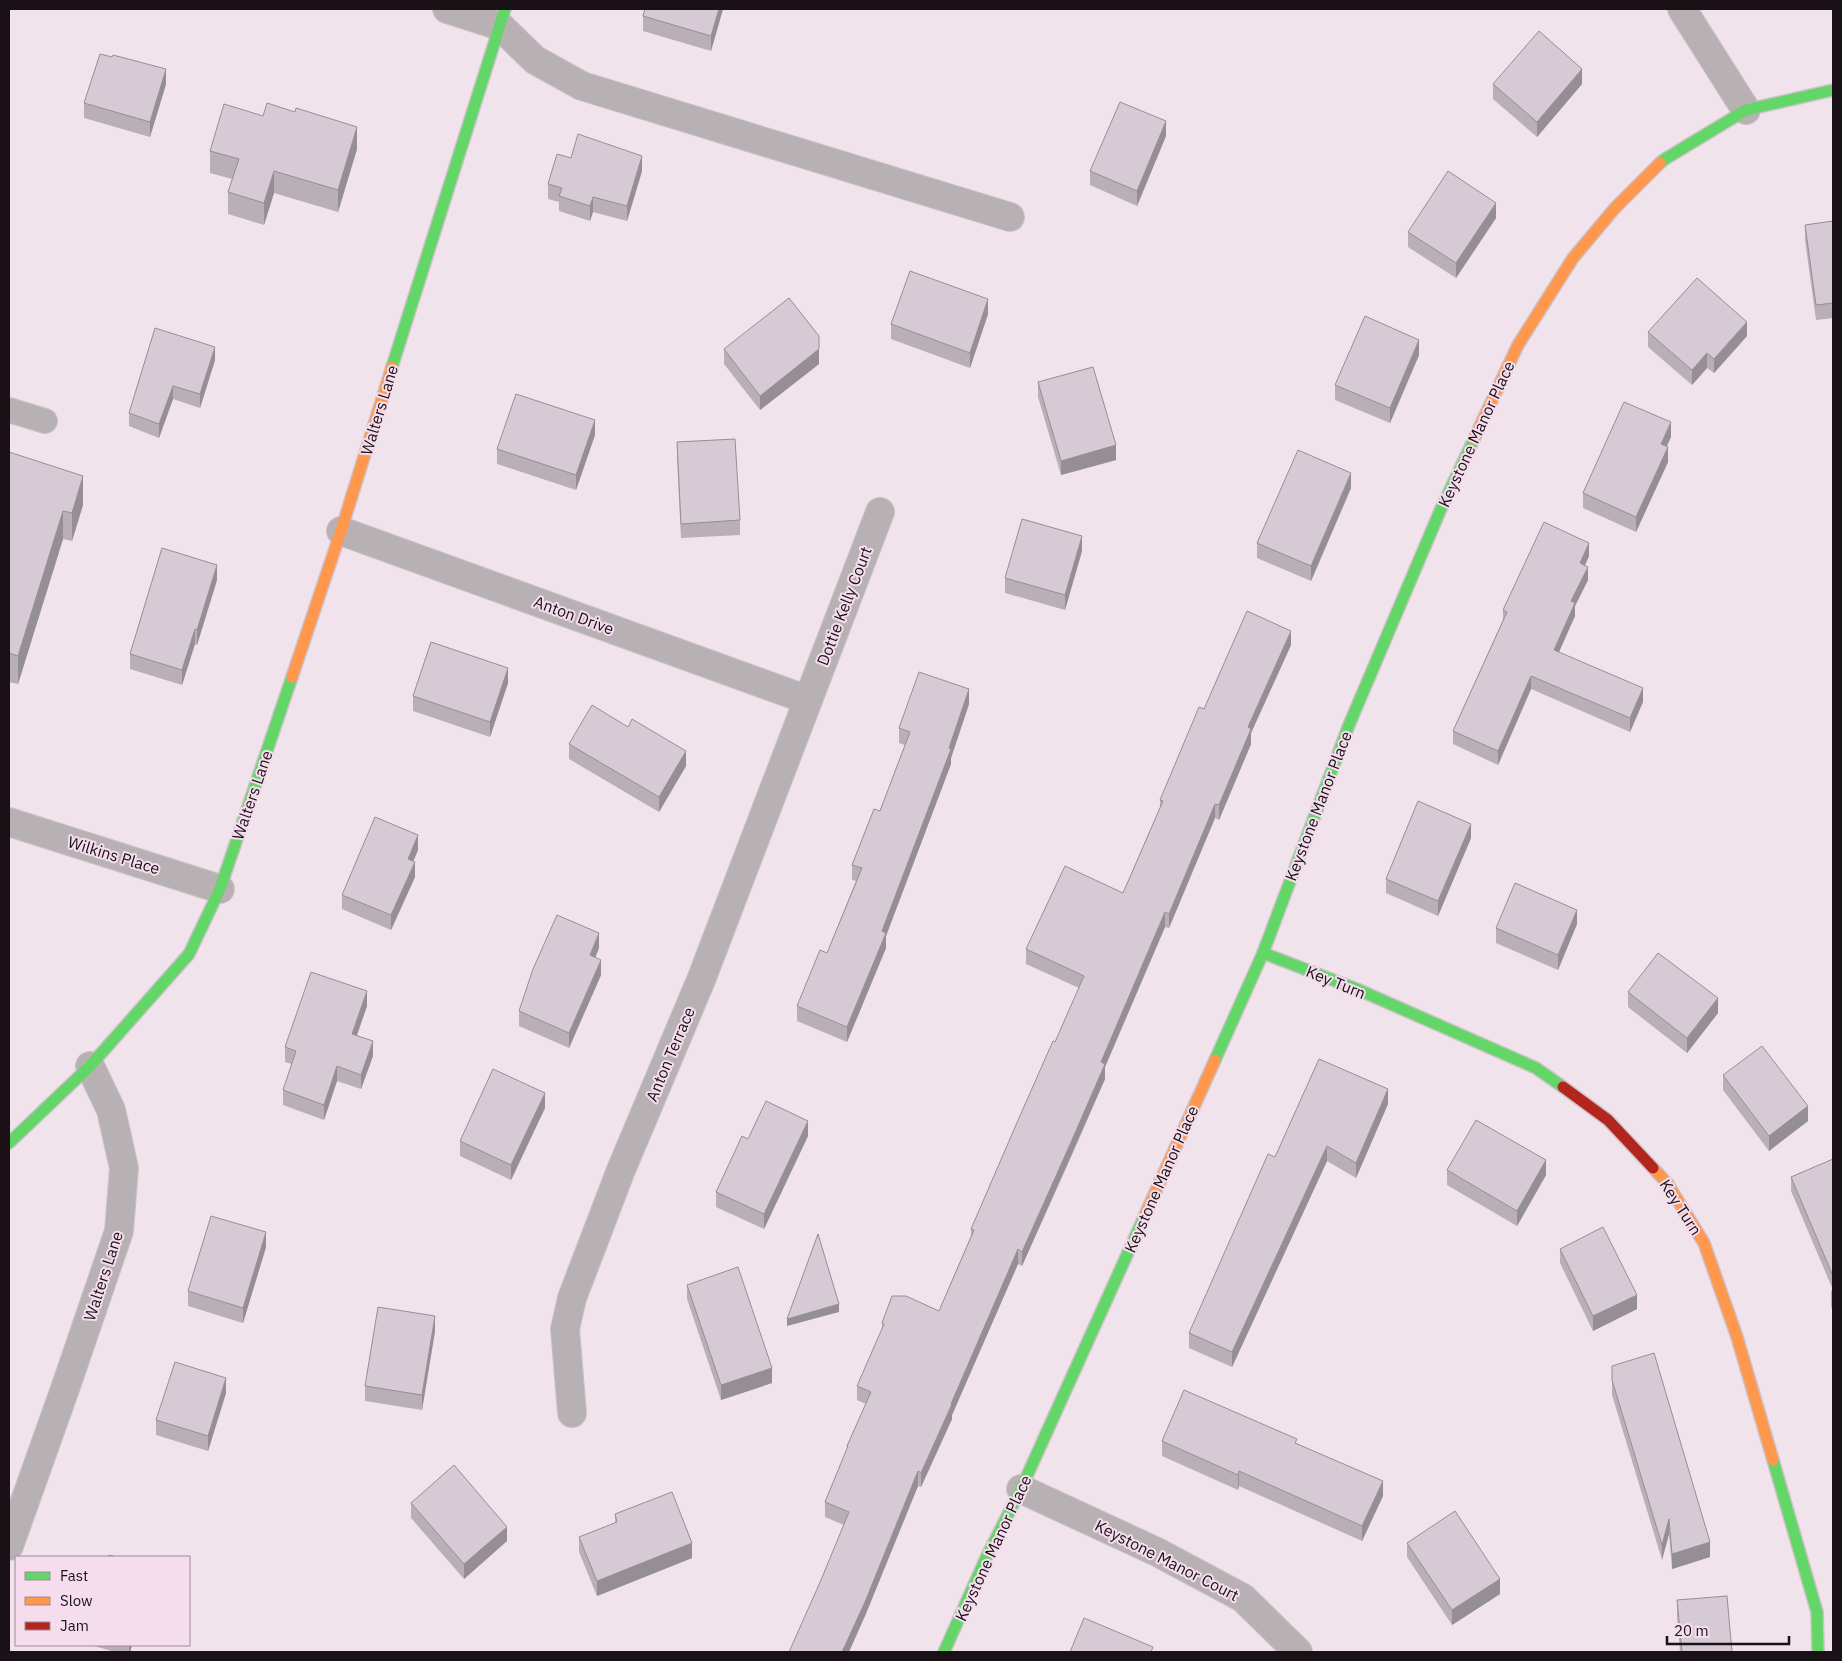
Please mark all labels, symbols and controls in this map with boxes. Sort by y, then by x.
street label: Keystone Manor Place [1433,358,1519,510]
street label: Walters Lane [356,362,402,457]
street label: Dottie Kelly Court [812,544,876,668]
street label: Anton Drive [531,591,617,639]
street label: Keystone Manor Place [1280,728,1356,884]
street label: Walters Lane [227,748,277,842]
street label: Wilkins Place [66,832,163,879]
street label: Key Turn [1303,961,1369,1003]
street label: Anton Terrace [641,1004,699,1104]
street label: Keystone Manor Place [1120,1102,1203,1256]
street label: Key Turn [1656,1175,1706,1239]
street label: Walters Lane [79,1228,127,1323]
street label: Keystone Manor Place [950,1472,1036,1624]
street label: Keystone Manor Court [1092,1515,1242,1605]
legend [15,1556,190,1646]
text: Fast [60,1566,88,1585]
text: Slow [60,1591,93,1610]
scale bar [1667,1614,1790,1646]
text: Jam [60,1616,89,1635]
text: 20 m [1674,1621,1709,1640]

